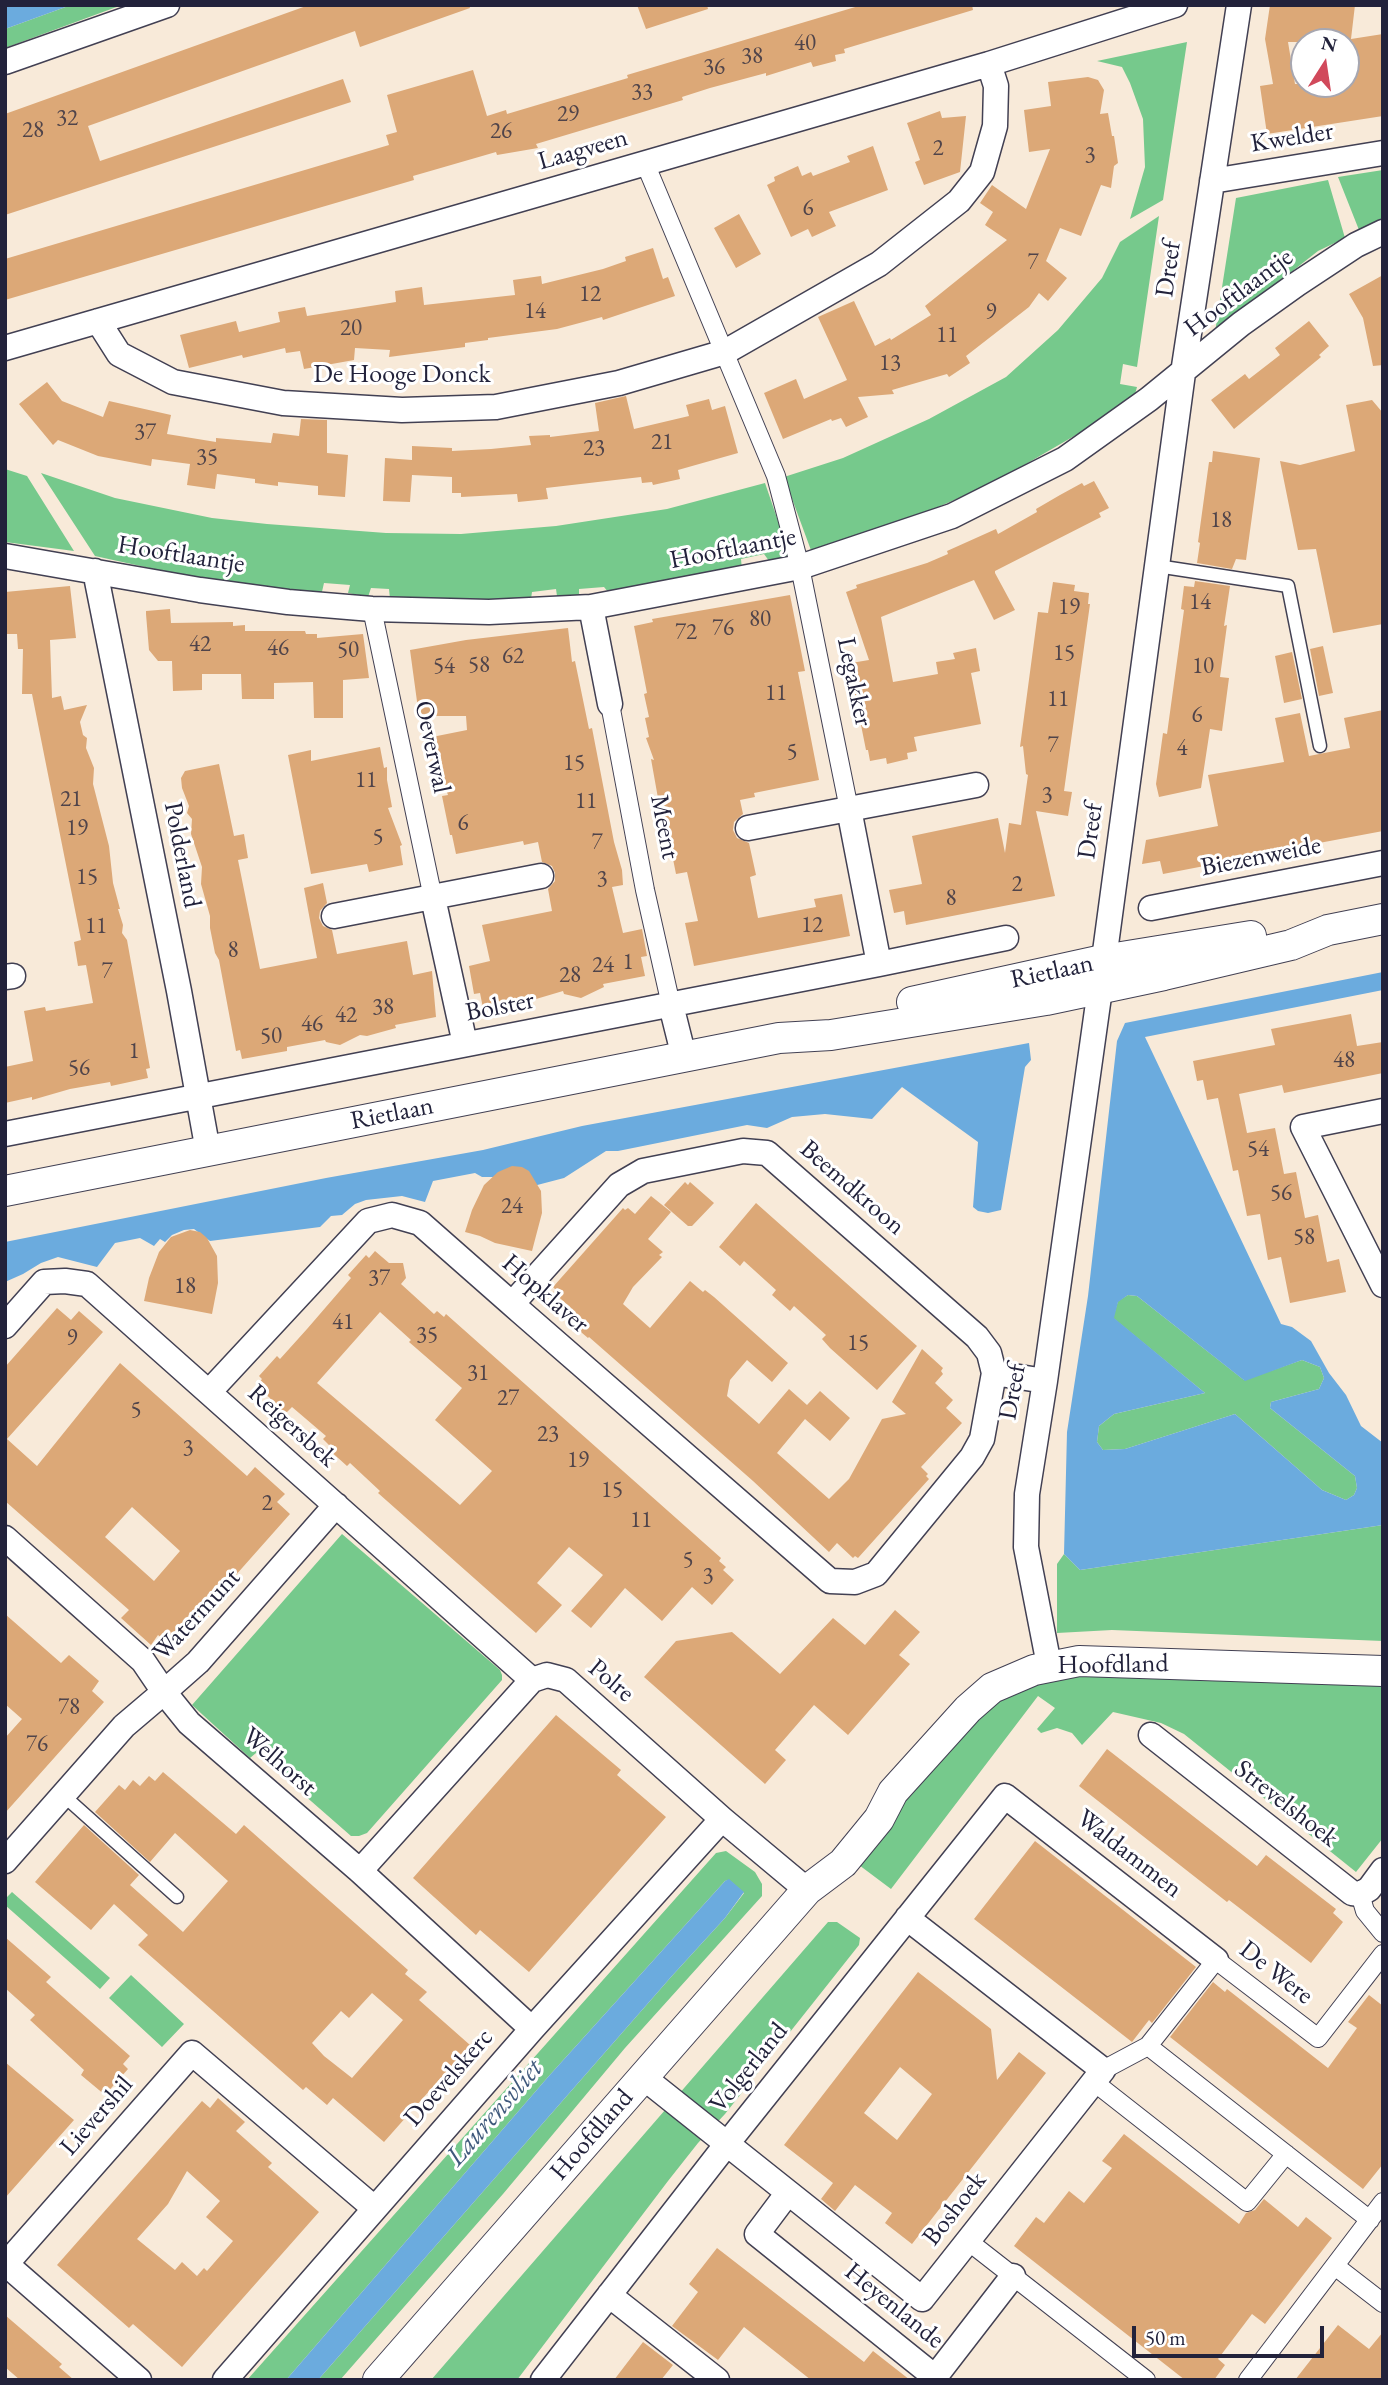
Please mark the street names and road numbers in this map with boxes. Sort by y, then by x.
street label: Kwelder [1248,116,1336,160]
street label: Laagveen [535,122,631,178]
street label: Dreef [1150,239,1188,299]
street label: Hooftlaantje [1178,242,1300,344]
street label: De Hooge Donck [313,359,491,391]
street label: Hooftlaantje [667,521,799,577]
street label: Hooftlaantje [115,530,247,580]
street label: Legakker [829,635,879,729]
street label: Oeverwal [407,698,457,796]
street label: Meent [643,792,685,862]
street label: Polderland [156,799,208,911]
street label: Dreef [1072,801,1110,861]
street label: Biezenweide [1198,830,1324,884]
street label: Rietlaan [1008,948,1096,996]
street label: Bolster [463,985,537,1029]
street label: Rietlaan [348,1091,436,1137]
street label: Beemdkroon [793,1134,911,1242]
street label: Hopklaver [495,1248,595,1340]
street label: Dreef [993,1361,1033,1423]
street label: Reigersbek [241,1378,343,1474]
street label: Watermunt [147,1563,247,1667]
street label: Hoofdland [1057,1648,1169,1682]
street label: Polre [582,1653,640,1709]
street label: Welhorst [235,1721,323,1803]
street label: Strevelshoek [1228,1754,1344,1854]
street label: Waldammen [1070,1803,1188,1905]
street label: De Were [1233,1935,1319,2011]
street label: Volgerland [703,2017,795,2119]
street label: Doevelskerc [398,2023,500,2133]
street label: Lievershil [54,2070,140,2162]
street label: Hoofdland [544,2083,640,2187]
street label: Boshoek [917,2166,993,2252]
street label: Heyenlande [838,2256,950,2356]

